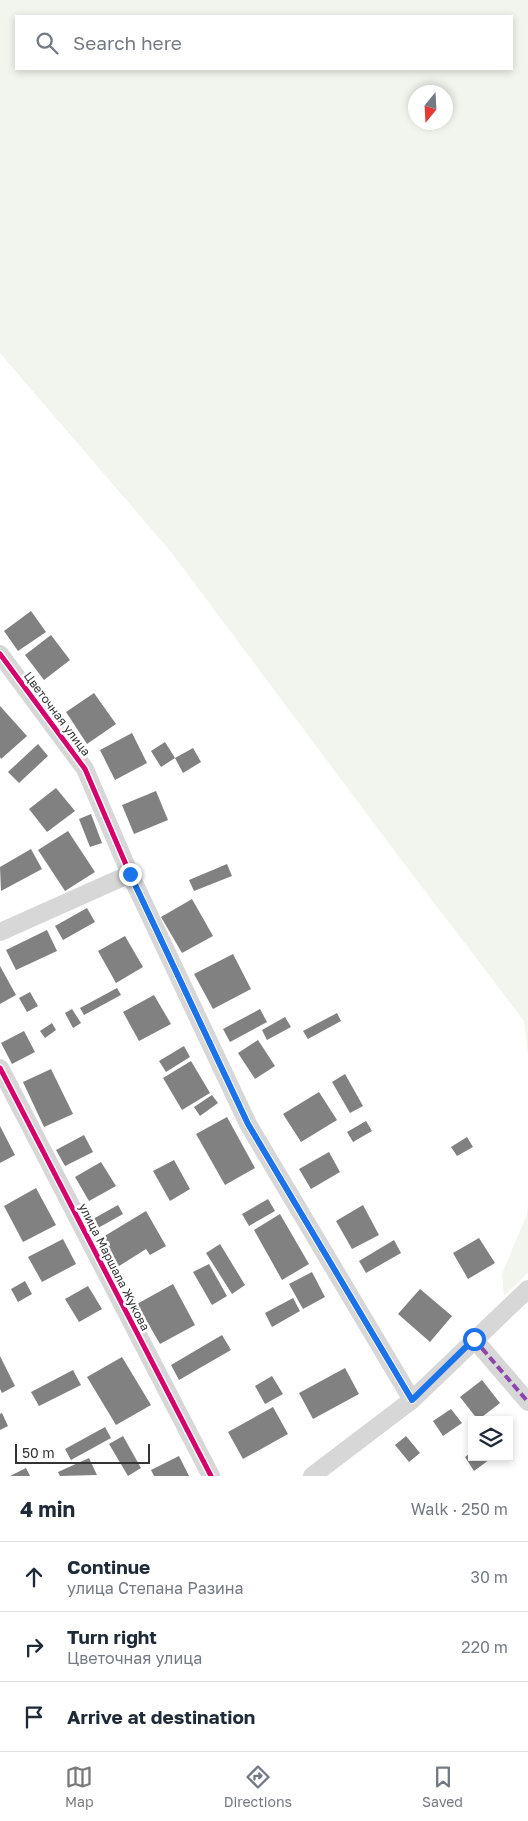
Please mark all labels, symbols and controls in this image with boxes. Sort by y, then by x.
search box [15,15,513,70]
icon: search [33,29,61,57]
text: Search here [73,31,182,54]
north arrow [408,85,453,130]
street label: Цветочная улица [21,669,94,759]
route end [119,863,142,886]
street label: улица Маршала Жукова [76,1200,153,1333]
route start [463,1328,486,1351]
map controls [468,1416,513,1461]
button: layers [468,1416,513,1461]
scale bar [15,1441,150,1464]
text: 50 m [22,1444,55,1461]
text: 4 min [20,1496,75,1522]
text: Walk · 250 m [411,1499,508,1519]
text: Continue [67,1555,150,1578]
icon: ahead [20,1563,48,1591]
text: 30 m [471,1567,508,1587]
text: улица Степана Разина [67,1578,244,1598]
text: Turn right [67,1625,157,1648]
icon: right [20,1633,48,1661]
text: 220 m [461,1637,508,1657]
text: Цветочная улица [67,1648,202,1668]
icon: arrive [20,1703,48,1731]
text: Arrive at destination [67,1705,255,1728]
tab: Map [65,1763,94,1810]
tab: Directions [224,1763,292,1810]
tab: Saved [422,1763,463,1810]

